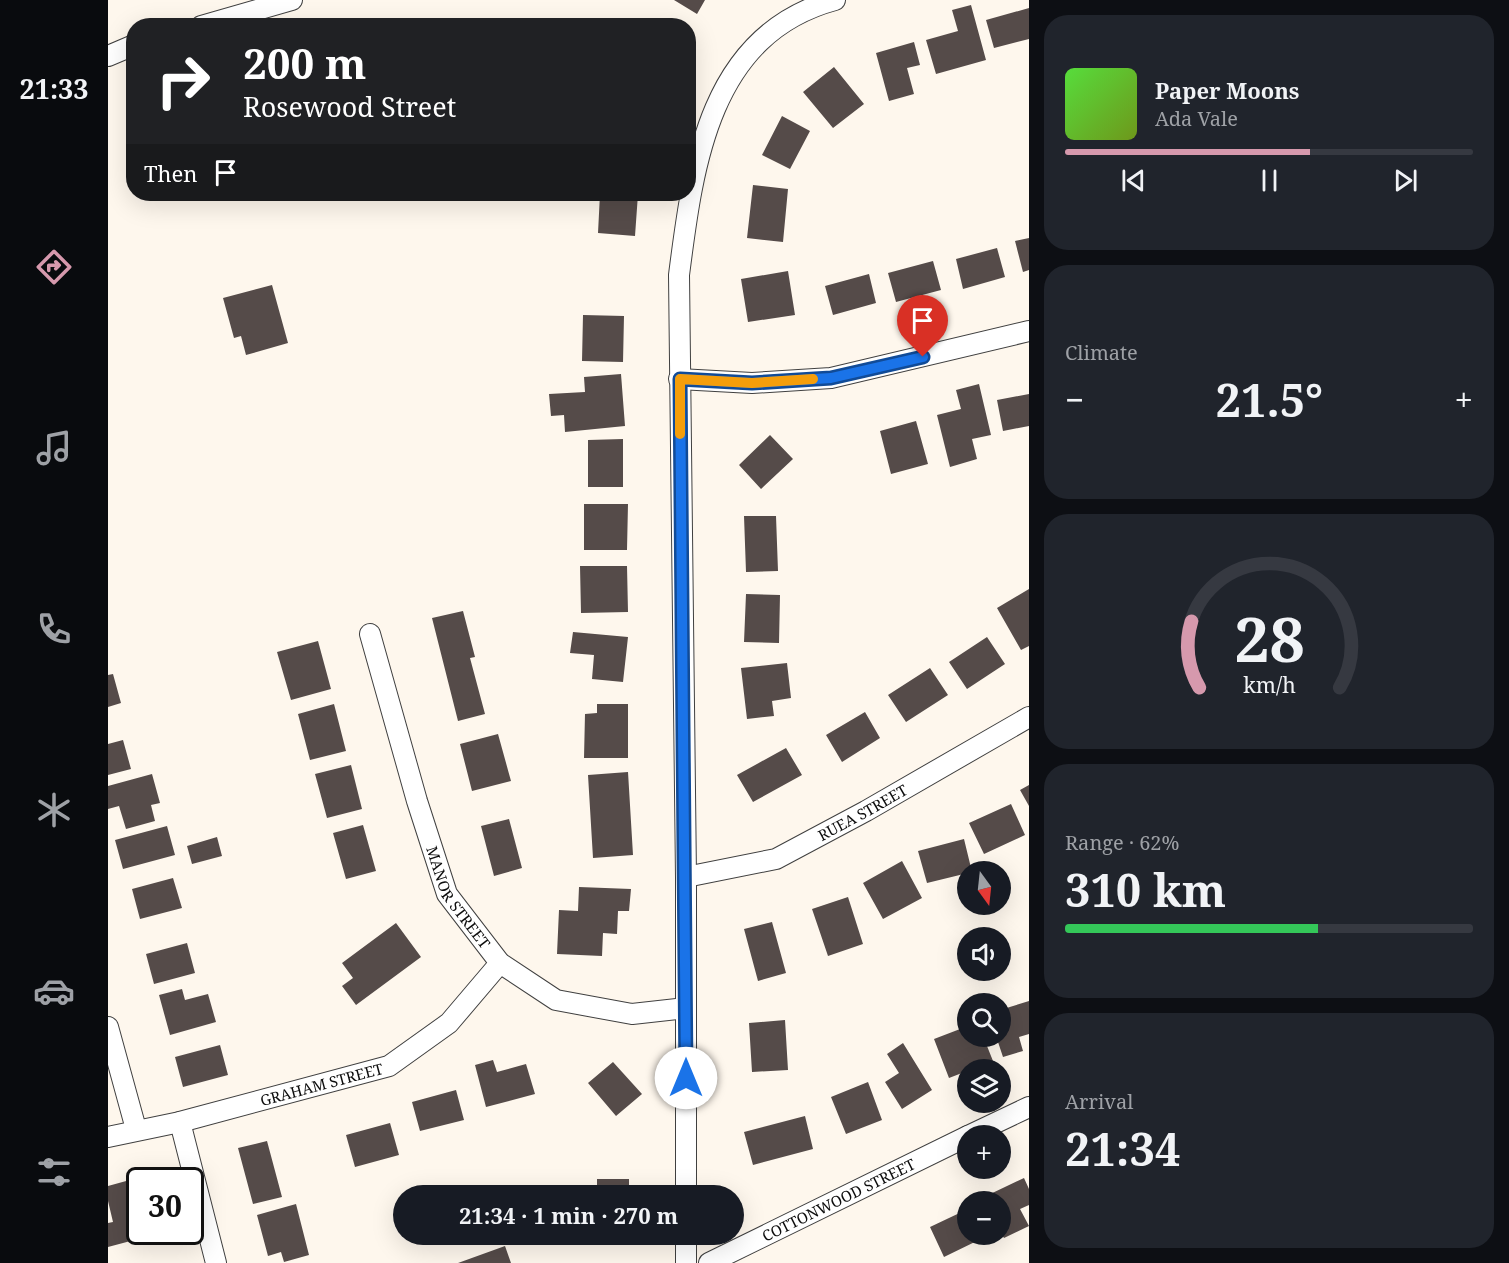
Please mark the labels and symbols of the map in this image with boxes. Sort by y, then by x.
pin [897,295,948,357]
street label: RUEA STREET [814,779,911,845]
street label: MANOR STREET [422,843,495,952]
north arrow [957,861,1011,915]
position arrow [654,1046,718,1110]
street label: GRAHAM STREET [258,1058,385,1110]
street label: COTTONWOOD STREET [758,1154,918,1246]
speed limit sign: 30 [126,1167,204,1245]

